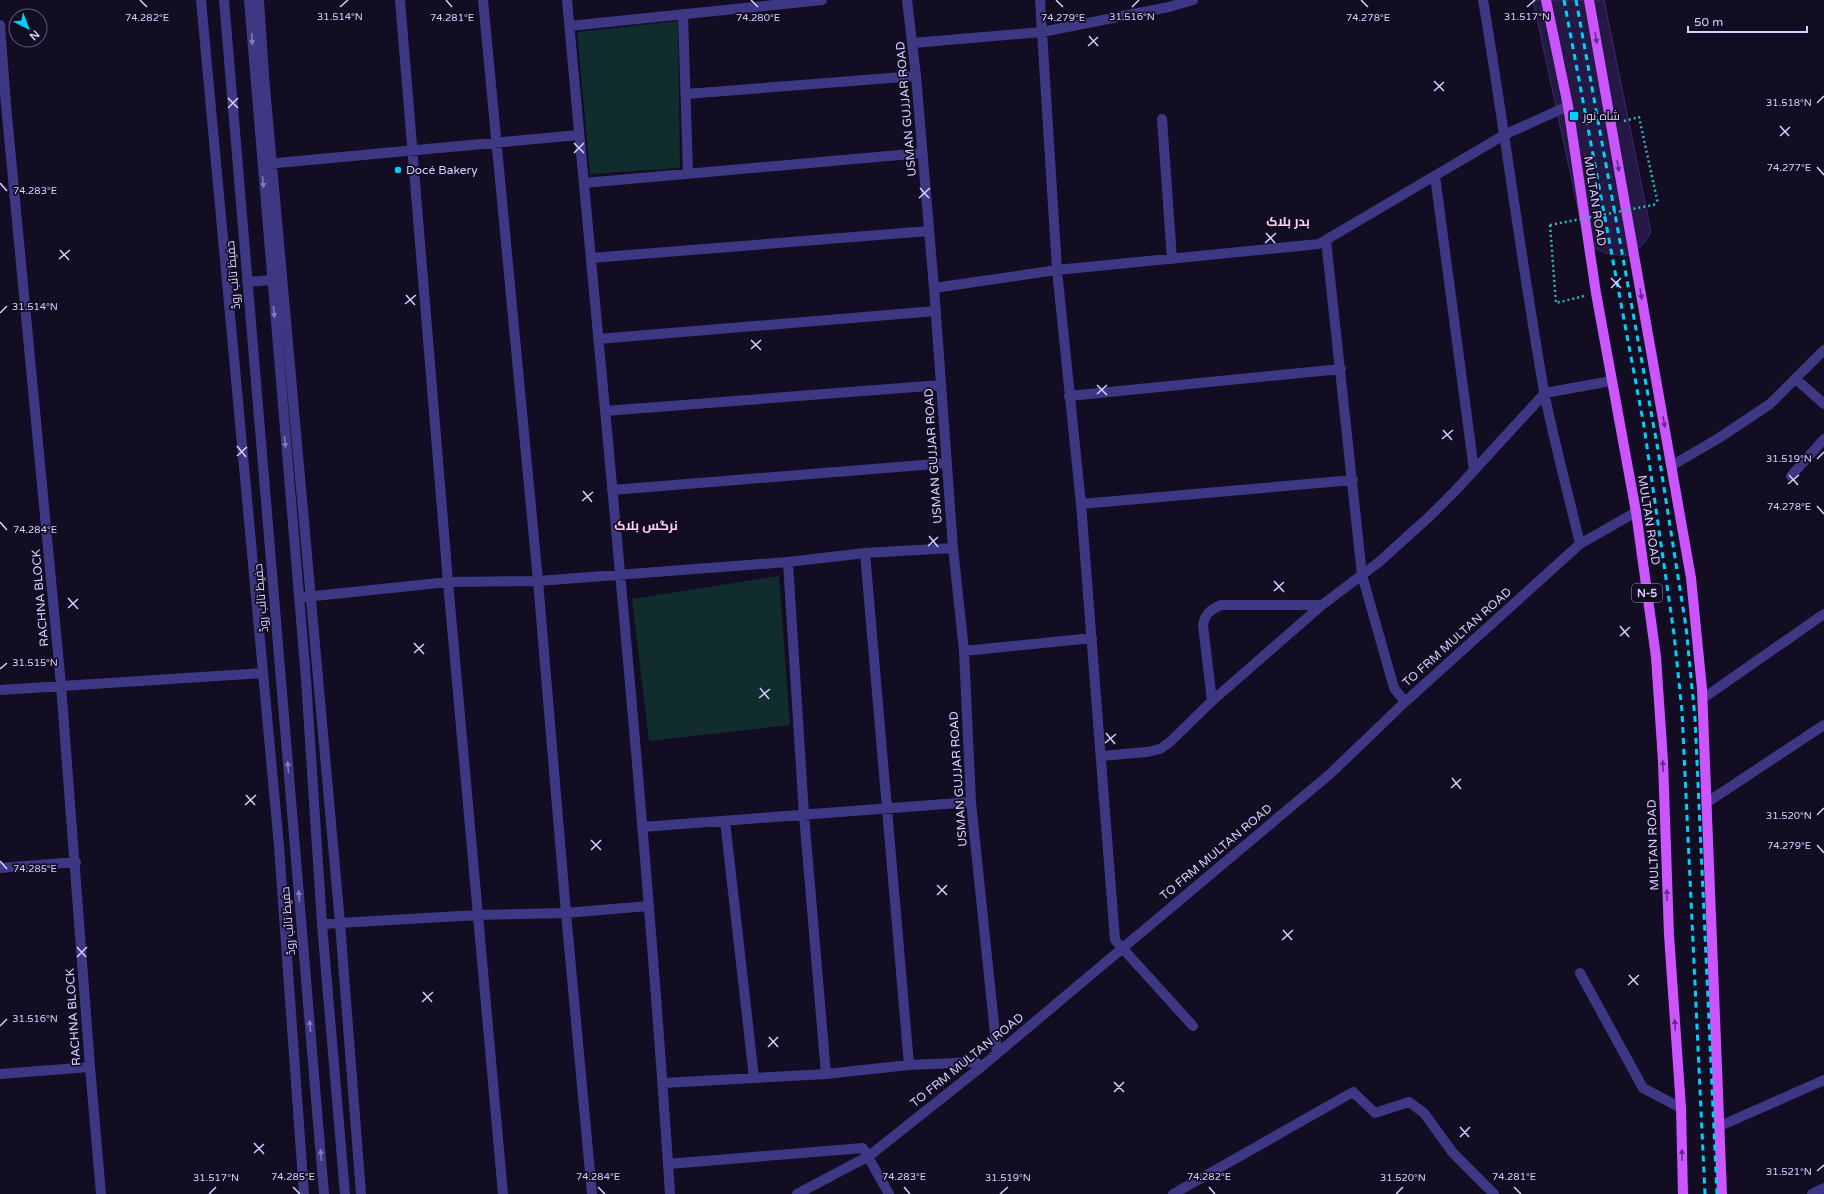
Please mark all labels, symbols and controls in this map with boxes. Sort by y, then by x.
north arrow [8,8,48,48]
scale bar [1688,8,1807,34]
text: 31.514°N [317,11,363,23]
text: 31.516°N [1109,11,1155,23]
text: 31.517°N [1504,11,1550,23]
text: 74.282°E [125,12,169,24]
text: 74.281°E [430,12,474,24]
text: 74.280°E [736,12,780,24]
text: 74.279°E [1041,12,1085,24]
text: 74.278°E [1346,12,1390,24]
text: 50 m [1694,15,1723,29]
text: N [27,27,42,43]
one-way arrow [1593,32,1599,45]
one-way arrow [249,33,256,45]
street label: USMAN GUJJAR ROAD [893,41,919,177]
text: 31.518°N [1766,97,1812,109]
place label: شاہ نور [1582,109,1620,123]
marker: شاہ نور [1568,110,1580,122]
street label: MULTAN ROAD [1581,155,1609,247]
one-way arrow [1615,160,1621,173]
text: 74.277°E [1767,162,1811,174]
place label: Docé Bakery [406,163,478,177]
marker: Docé Bakery [393,165,403,175]
one-way arrow [260,176,267,188]
text: 74.283°E [13,185,57,197]
district label: بدر بلاک [1266,214,1310,230]
street label: حفیظ تائب روڈ [223,240,243,310]
one-way arrow [1638,288,1644,301]
text: 31.514°N [12,301,58,313]
one-way arrow [271,306,278,318]
street label: USMAN GUJJAR ROAD [921,388,945,524]
one-way arrow [1661,416,1667,429]
one-way arrow [282,436,289,448]
text: 31.519°N [1766,453,1812,465]
street label: MULTAN ROAD [1635,474,1663,566]
text: 74.278°E [1767,501,1811,513]
district label: نرگس بلاک [614,518,678,534]
text: 74.284°E [13,524,57,536]
street label: RACHNA BLOCK [29,549,51,647]
street label: حفیظ تائب روڈ [251,563,271,633]
street label: TO FRM MULTAN ROAD [1400,584,1514,690]
road number: N-5 [1632,584,1662,602]
text: 31.515°N [12,657,58,669]
street label: USMAN GUJJAR ROAD [946,711,970,847]
one-way arrow [1660,759,1666,772]
one-way arrow [284,761,291,773]
street label: MULTAN ROAD [1644,799,1662,891]
street label: TO FRM MULTAN ROAD [1157,801,1275,903]
text: 31.520°N [1766,810,1812,822]
text: 74.279°E [1767,840,1811,852]
text: 74.285°E [13,863,57,875]
street label: حفیظ تائب روڈ [278,886,298,956]
one-way arrow [1664,889,1671,901]
one-way arrow [295,890,302,902]
street label: RACHNA BLOCK [63,968,83,1066]
street label: TO FRM MULTAN ROAD [908,1010,1026,1110]
text: 31.516°N [12,1013,58,1025]
one-way arrow [1672,1019,1679,1031]
one-way arrow [306,1020,313,1032]
one-way arrow [1679,1148,1685,1161]
one-way arrow [318,1149,324,1161]
text: 31.521°N [1766,1166,1812,1178]
text: 74.285°E [271,1171,315,1183]
text: 74.284°E [576,1171,620,1183]
text: 74.283°E [882,1171,926,1183]
text: 74.282°E [1187,1171,1231,1183]
text: 74.281°E [1492,1171,1536,1183]
text: 31.517°N [193,1172,239,1184]
text: 31.519°N [985,1172,1031,1184]
text: 31.520°N [1380,1172,1426,1184]

